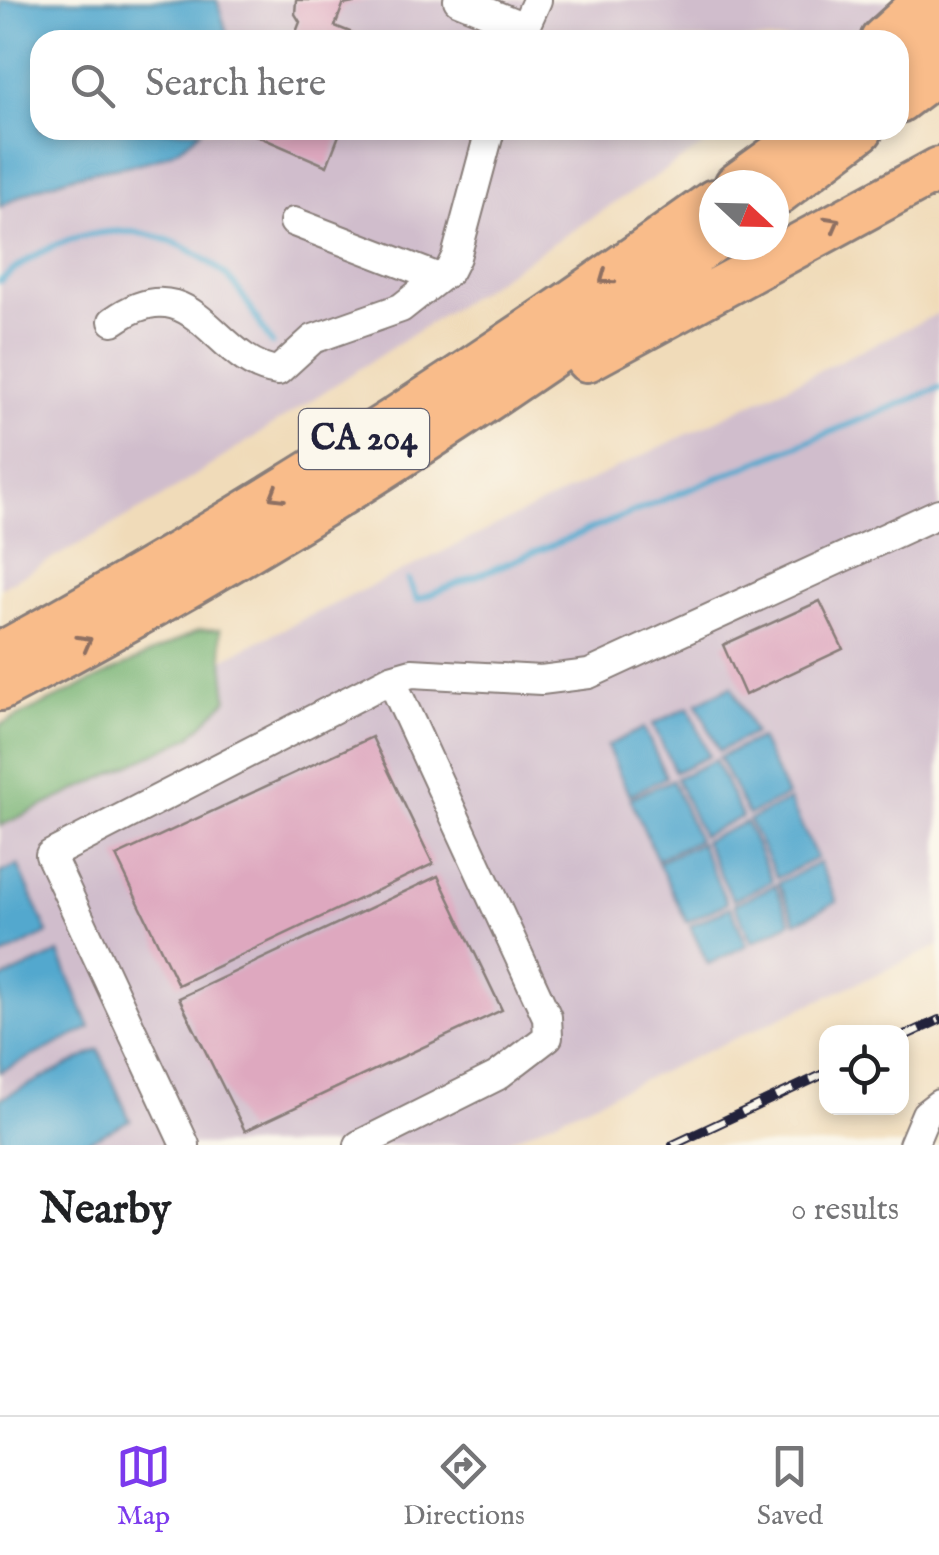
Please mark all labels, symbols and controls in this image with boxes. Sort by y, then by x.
search box [30,30,909,140]
icon: search [65,58,120,113]
text: Search here [145,61,326,109]
north arrow [699,170,789,260]
one-way arrow [823,216,841,236]
one-way arrow [599,266,618,285]
road number: CA 204 [299,409,429,469]
one-way arrow [269,483,287,502]
one-way arrow [74,635,92,654]
map controls [819,1025,909,1115]
button: locate [819,1025,909,1115]
text: Nearby [40,1184,171,1237]
text: 0 results [791,1190,899,1231]
tab: Map [116,1439,171,1534]
tab: Directions [403,1439,525,1534]
tab: Saved [757,1439,823,1534]

